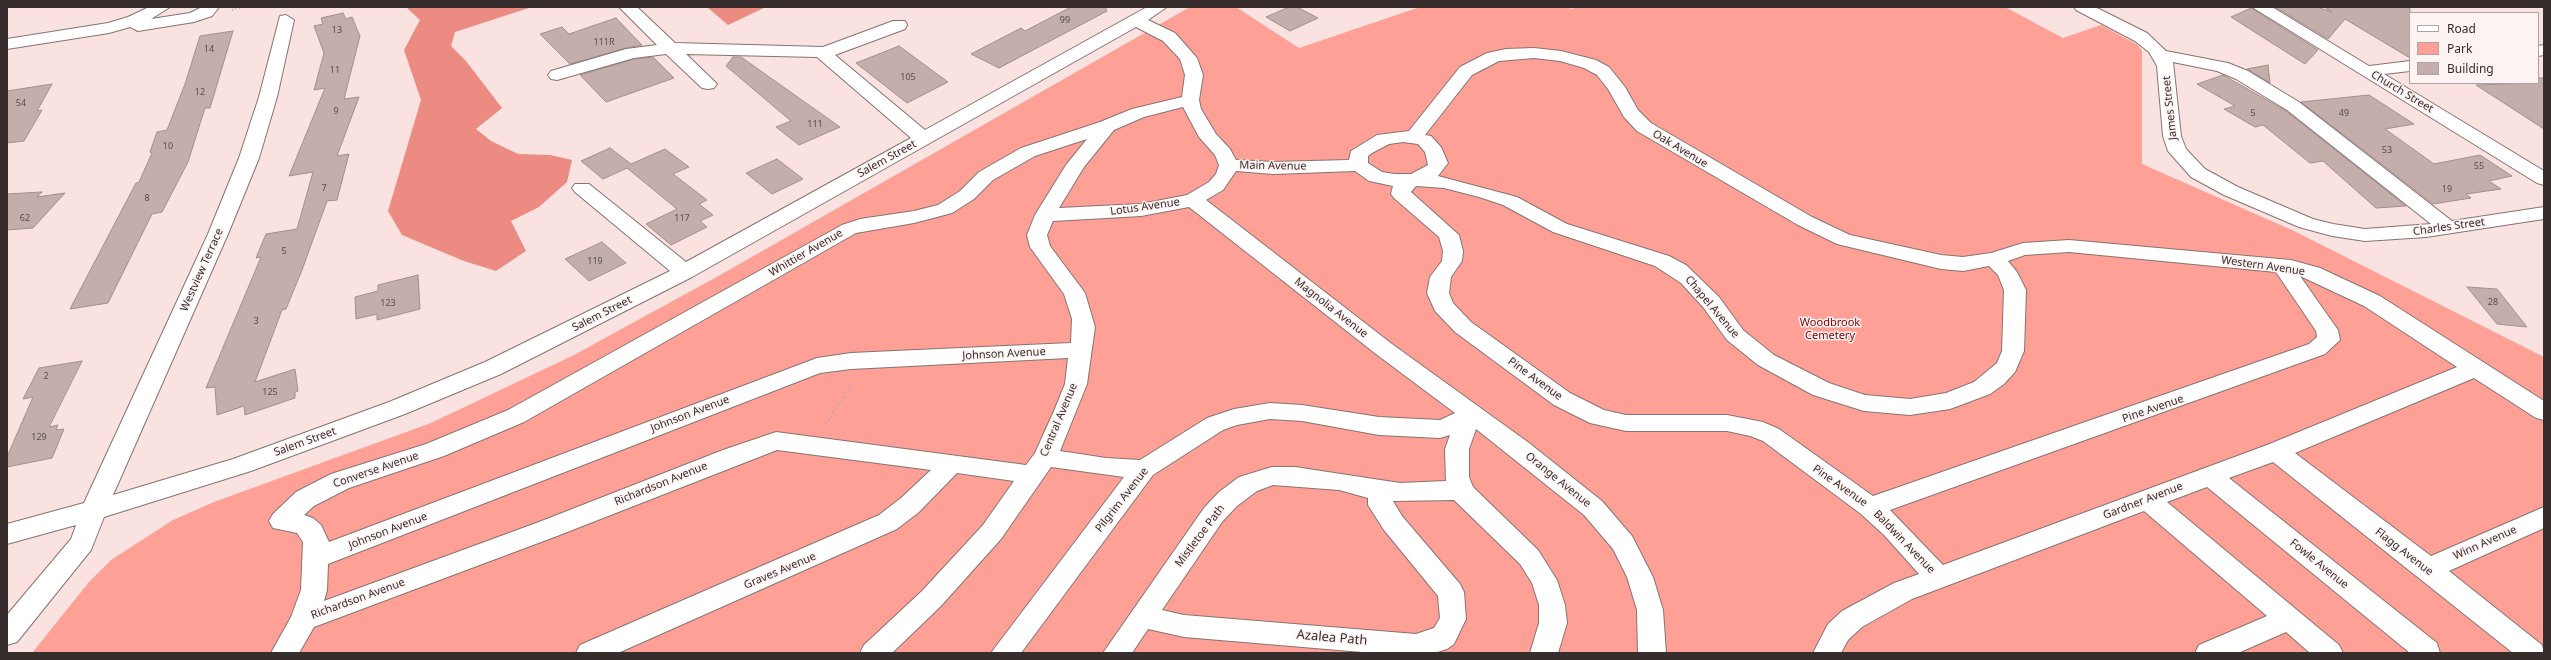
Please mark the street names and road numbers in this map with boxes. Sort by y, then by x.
street label: Church Street [2368,68,2436,116]
street label: James Street [2160,75,2180,141]
street label: Oak Avenue [1650,127,1710,171]
street label: Salem Street [855,137,919,181]
street label: Main Avenue [1239,159,1307,173]
street label: Lotus Avenue [1109,196,1181,218]
street label: Charles Street [2412,215,2486,239]
street label: Westview Terrace [178,226,226,314]
street label: Whittier Avenue [767,227,845,279]
street label: Western Avenue [2220,254,2306,278]
street label: Chapel Avenue [1682,273,1742,341]
street label: Magnolia Avenue [1292,275,1370,341]
street label: Salem Street [570,293,634,335]
street label: Johnson Avenue [962,345,1046,363]
street label: Pine Avenue [1505,355,1565,403]
street label: Central Avenue [1038,381,1080,459]
street label: Pine Avenue [2121,392,2185,426]
street label: Johnson Avenue [649,393,731,435]
street label: Salem Street [272,425,338,459]
street label: Converse Avenue [331,449,421,491]
street label: Orange Avenue [1523,450,1593,510]
street label: Richardson Avenue [613,459,709,509]
street label: Pine Avenue [1810,462,1870,510]
street label: Pilgrim Avenue [1093,465,1151,535]
street label: Gardner Avenue [2101,480,2185,522]
street label: Mistletoe Path [1172,502,1228,570]
street label: Baldwin Avenue [1871,508,1937,576]
street label: Johnson Avenue [347,510,429,552]
street label: Winn Avenue [2451,523,2519,563]
street label: Flagg Avenue [2372,525,2436,579]
street label: Fowle Avenue [2287,536,2351,592]
street label: Graves Avenue [742,550,818,592]
street label: Richardson Avenue [309,576,407,622]
street label: Azalea Path [1296,627,1368,649]

